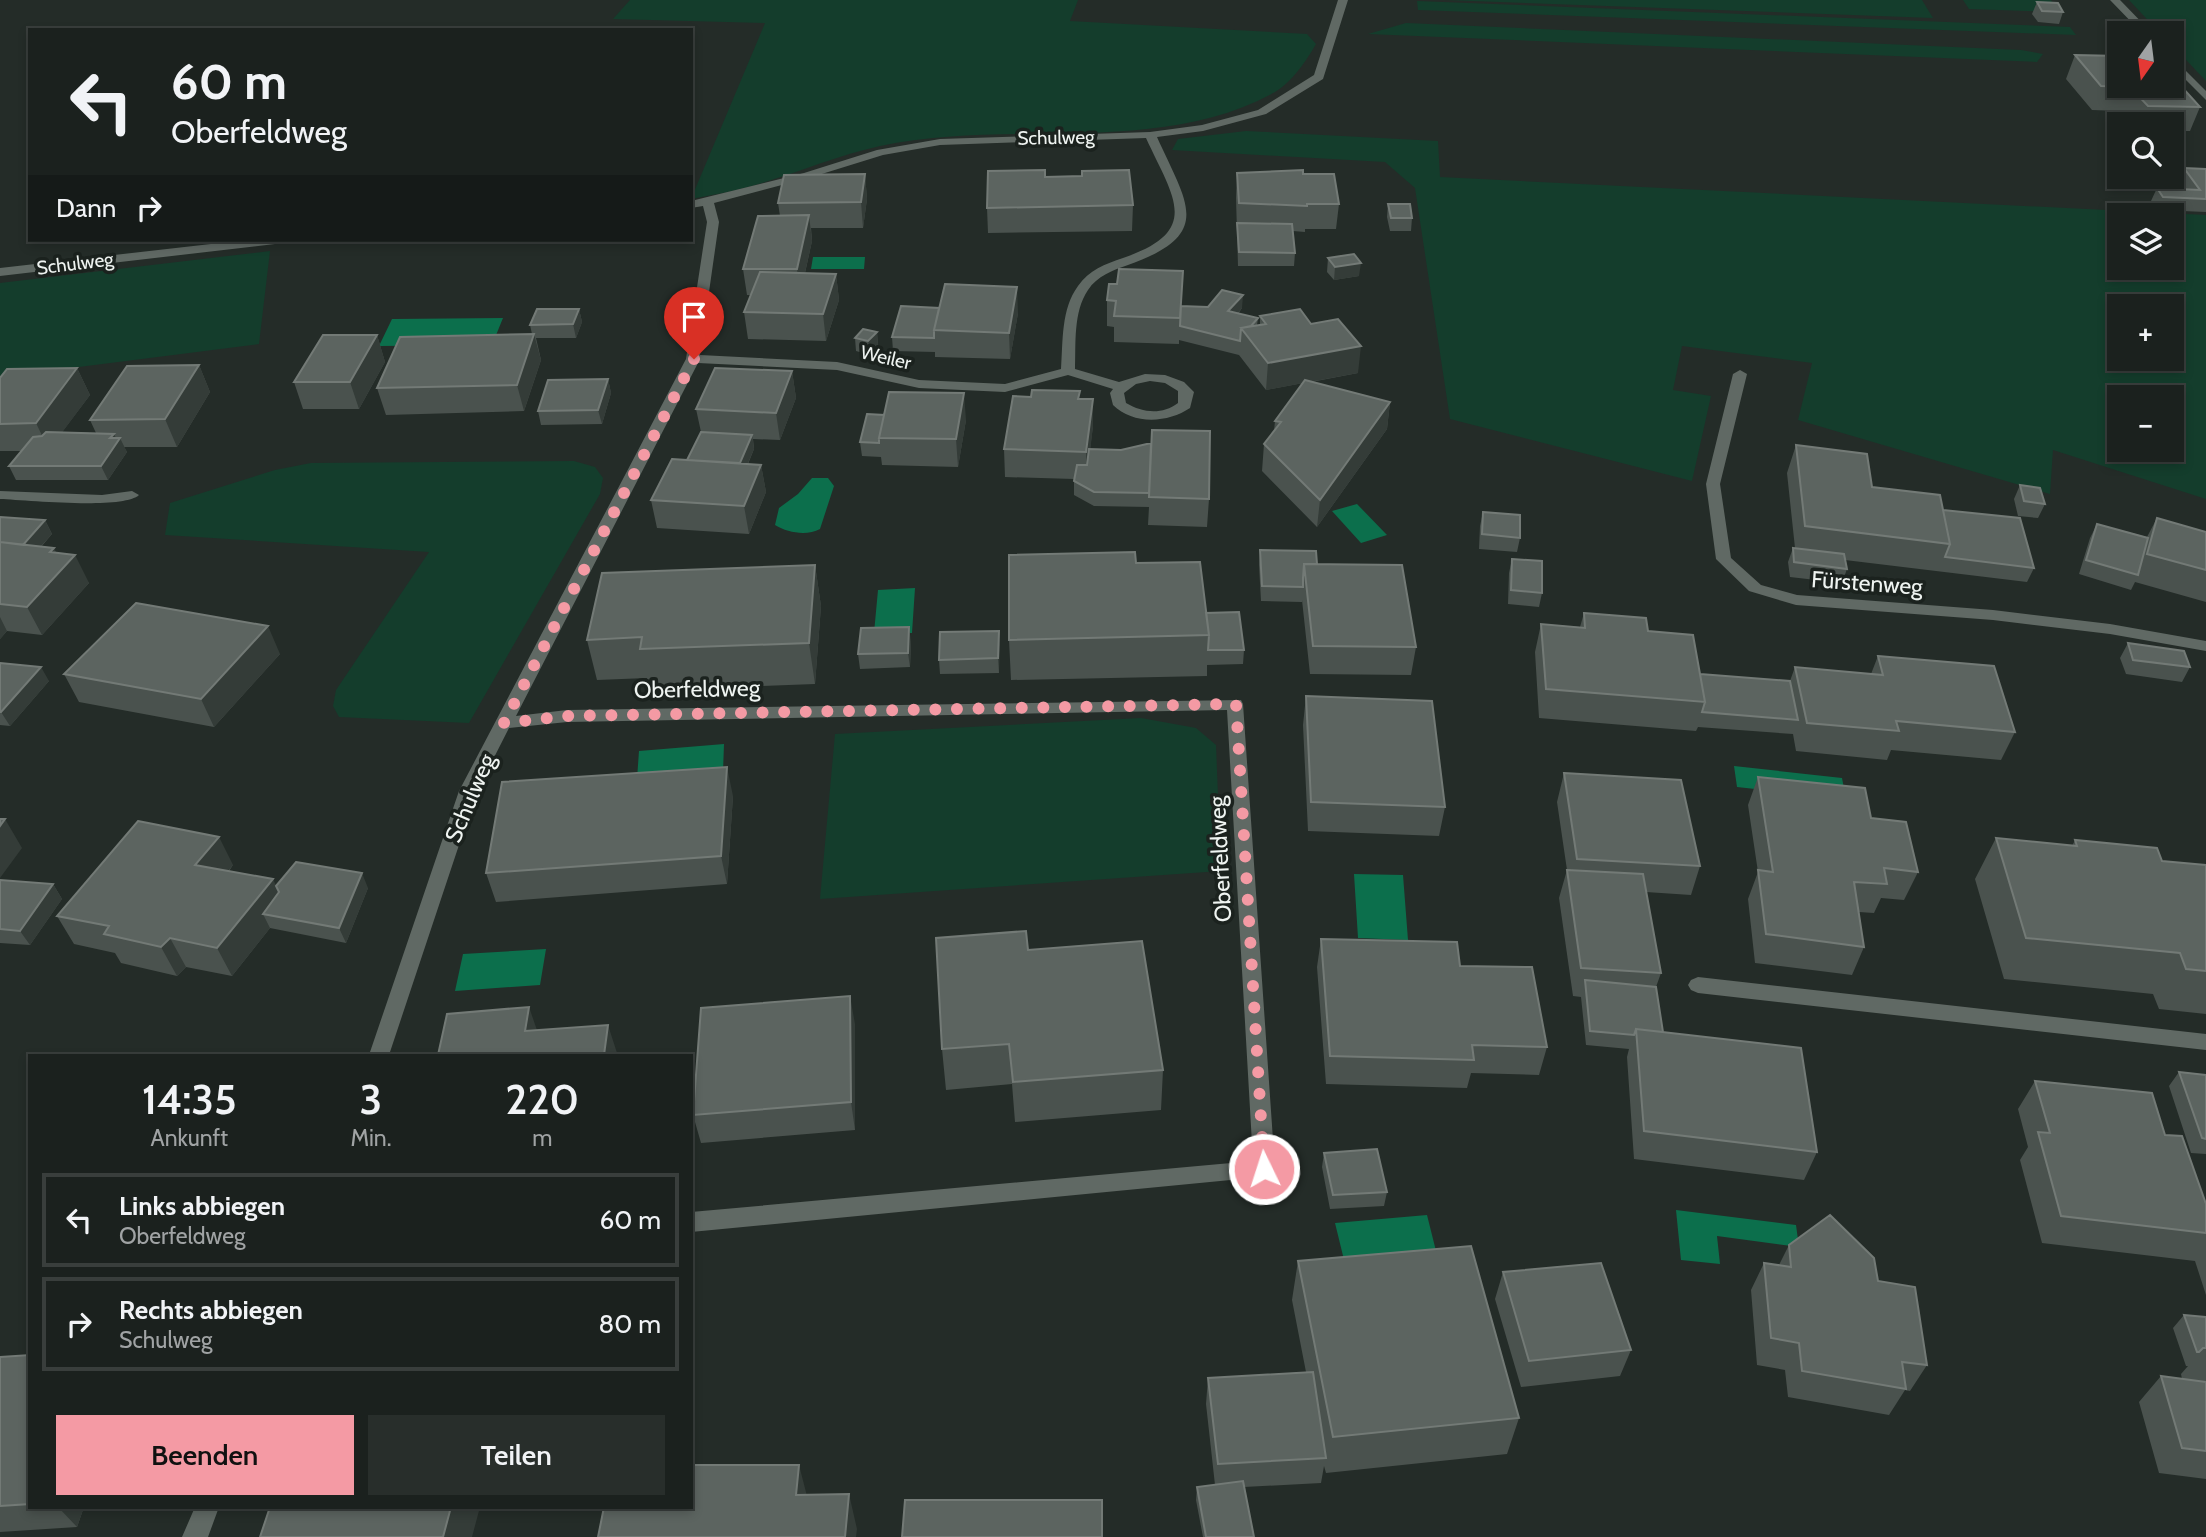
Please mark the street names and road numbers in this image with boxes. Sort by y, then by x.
street label: Schulweg [1017,125,1095,150]
street label: Schulweg [35,247,115,280]
street label: Weiler [858,341,913,374]
street label: Fürstenweg [1810,565,1924,601]
street label: Oberfeldweg [634,674,761,704]
street label: Schulweg [439,749,501,847]
street label: Oberfeldweg [1203,795,1237,923]

